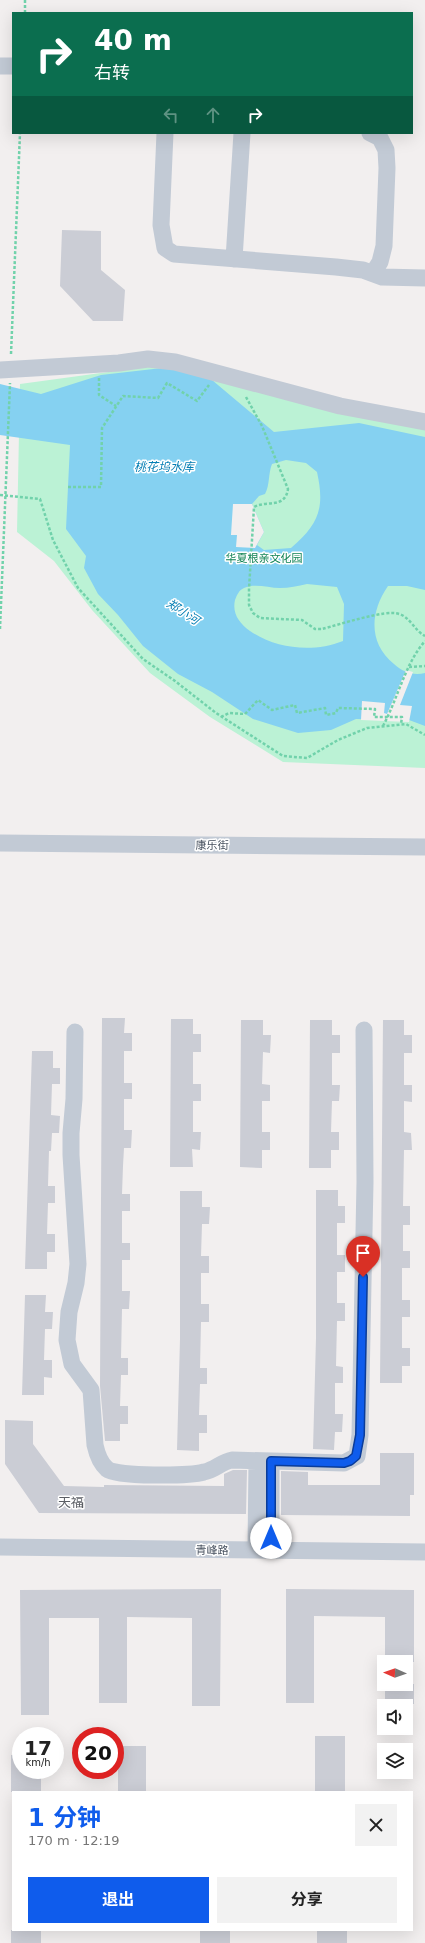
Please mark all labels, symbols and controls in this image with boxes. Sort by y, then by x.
text: 40 m [94,24,172,57]
icon: right [28,28,80,80]
text: 右转 [94,62,130,83]
icon: left [160,104,182,126]
icon: ahead [202,104,224,126]
icon: right [244,104,266,126]
water label: 桃花坞水库 [134,460,196,474]
park label: 华夏根亲文化园 [226,552,303,565]
water label: 郑小河 [164,596,204,629]
street label: 康乐街 [196,839,229,852]
pin [346,1236,380,1277]
icon: arrive [352,1242,374,1264]
district label: 天福 [58,1495,84,1510]
position arrow [250,1517,292,1559]
street label: 青峰路 [195,1544,229,1557]
north arrow [377,1655,413,1691]
map controls [377,1655,413,1779]
button: sound [377,1699,413,1735]
speed limit sign: 20 [72,1727,124,1779]
text: 17 [24,1736,52,1760]
button: layers [377,1743,413,1779]
text: km/h [25,1757,51,1768]
text: 1 分钟 [28,1804,101,1832]
button: close [355,1804,397,1846]
text: 170 m · 12:19 [28,1833,119,1848]
button: 退出 [28,1877,209,1923]
button: 分享 [217,1877,397,1923]

